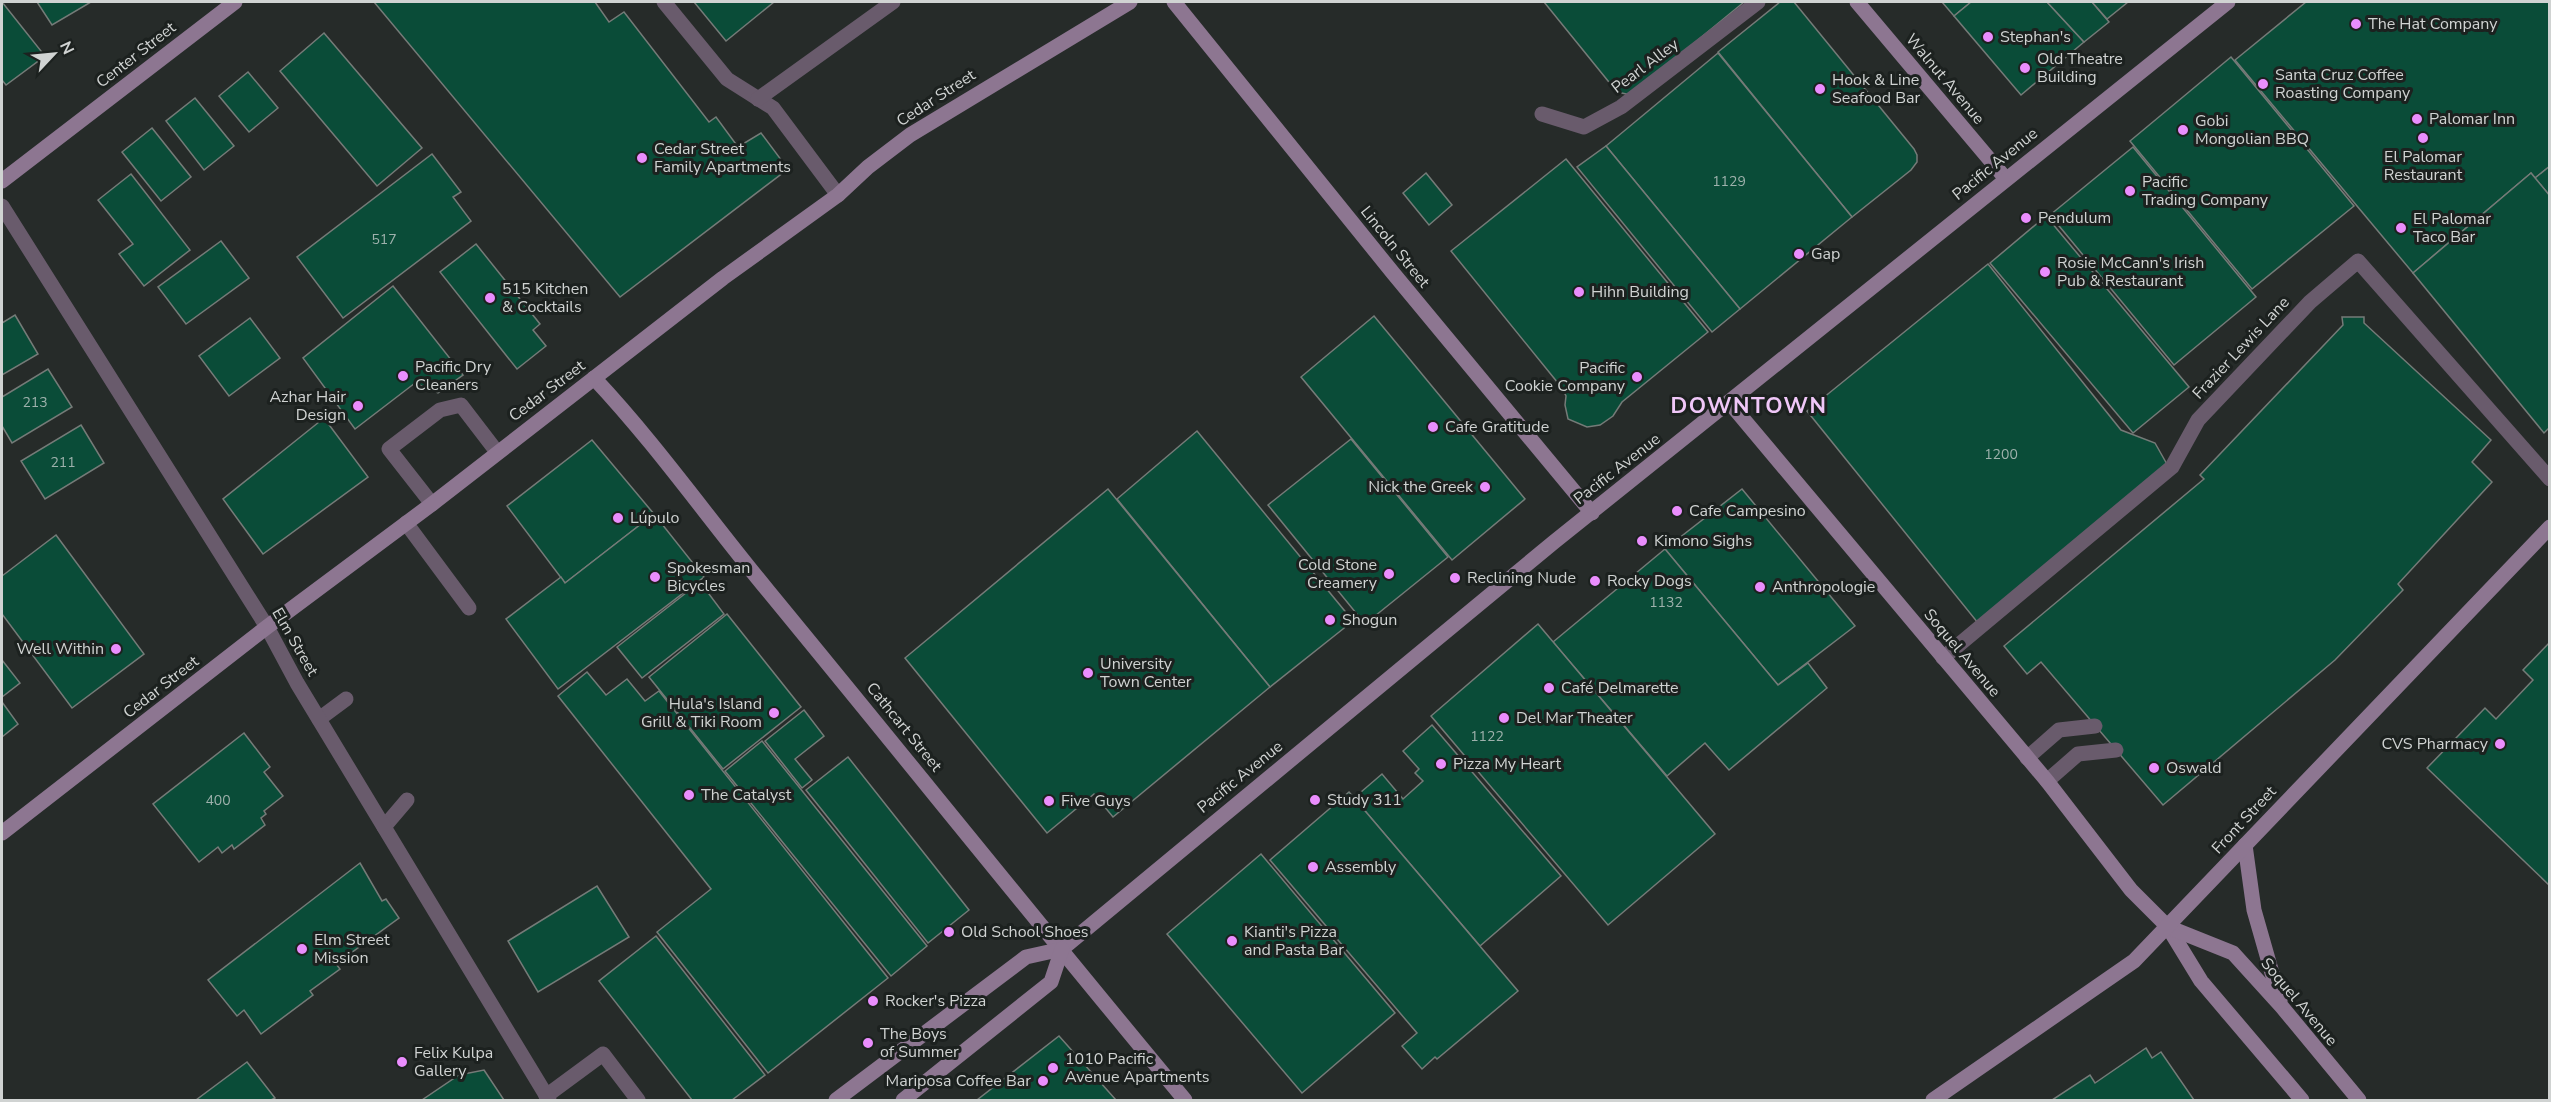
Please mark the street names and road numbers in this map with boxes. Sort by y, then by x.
street label: Center Street [92,17,181,93]
street label: Walnut Avenue [1901,29,1989,129]
street label: Pearl Alley [1607,33,1684,99]
street label: Cedar Street [892,64,980,132]
street label: Pacific Avenue [1948,123,2042,205]
street label: Lincoln Street [1355,202,1435,293]
street label: Frazier Lewis Lane [2188,292,2294,404]
street label: Cedar Street [504,355,590,427]
street label: Pacific Avenue [1569,428,1665,510]
street label: Elm Street [267,604,324,681]
street label: Soquel Avenue [1919,604,2005,702]
street label: Cedar Street [119,650,204,723]
street label: Cathcart Street [861,678,947,777]
street label: Pacific Avenue [1193,736,1287,818]
street label: Front Street [2207,781,2281,859]
street label: Soquel Avenue [2256,953,2342,1051]

